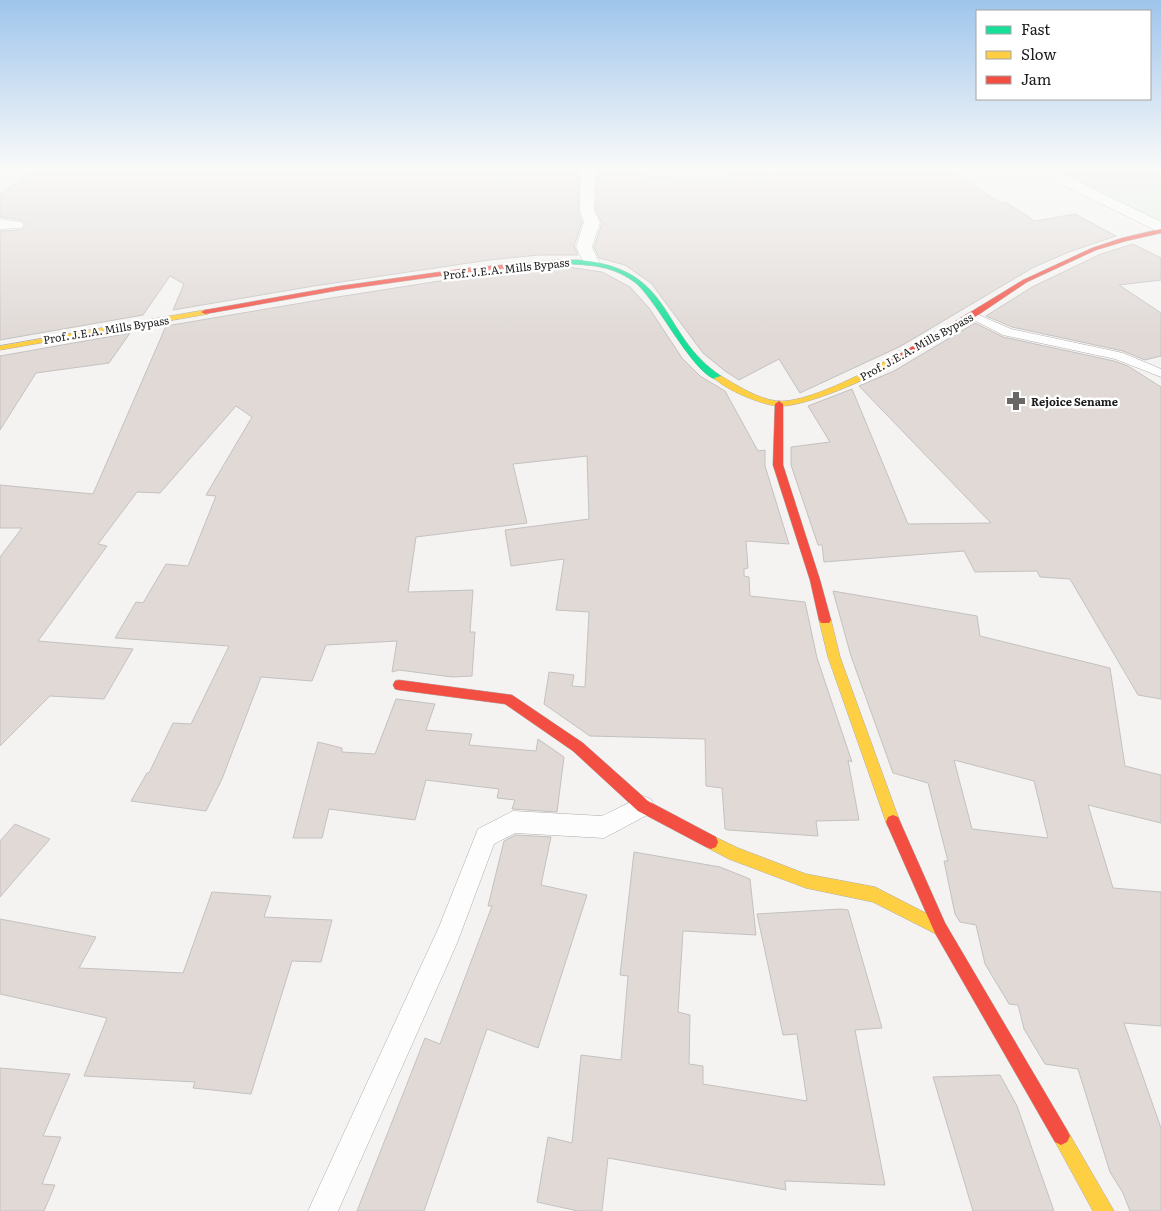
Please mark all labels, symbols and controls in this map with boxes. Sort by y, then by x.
legend [976,10,1151,100]
text: Fast [1021,17,1050,40]
text: Slow [1021,42,1056,65]
text: Jam [1021,67,1052,90]
street label: Prof. J.E.A. Mills Bypass [442,253,570,283]
street label: Prof. J.E.A. Mills Bypass [857,308,975,384]
street label: Prof. J.E.A. Mills Bypass [42,311,170,347]
pharmacy icon: Rejoice Sename [1005,390,1027,412]
place label: Rejoice Sename [1031,393,1118,409]

